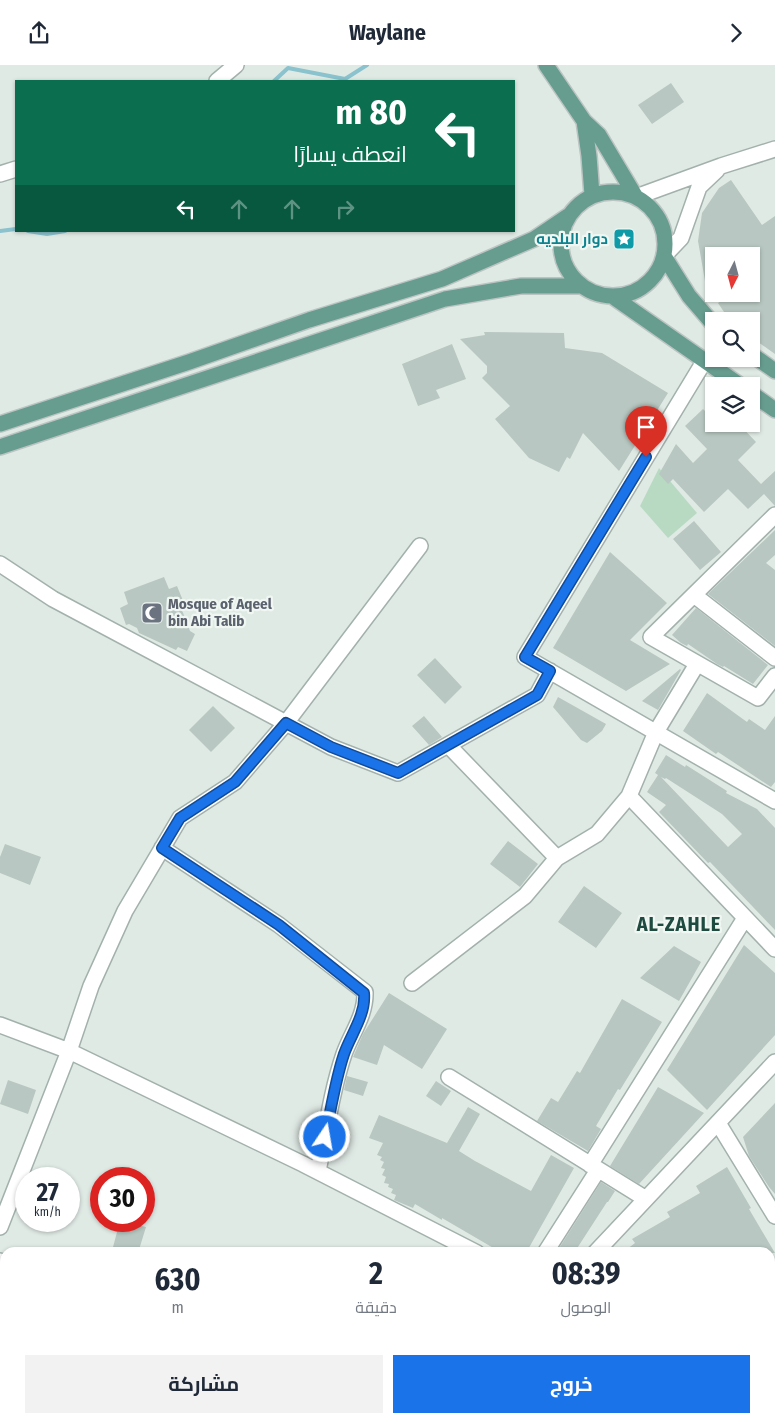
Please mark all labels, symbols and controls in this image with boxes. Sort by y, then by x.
icon: share [25,19,53,47]
text: Waylane [349,19,426,46]
icon: forward [722,19,750,47]
text: 80 m [335,91,407,133]
icon: left [425,100,490,165]
text: انعطف يسارًا [293,141,407,168]
icon: left [172,195,200,223]
icon: ahead [225,195,253,223]
icon: ahead [278,195,306,223]
icon: right [331,195,359,223]
place icon: دوار البلديه [612,227,636,251]
place label: دوار البلديه [536,230,608,248]
north arrow [705,247,760,303]
map controls [705,247,760,432]
button: search [705,312,760,367]
button: layers [705,377,760,432]
pin [625,406,667,457]
icon: arrive [632,413,660,441]
place label: Mosque of Aqeel bin Abi Talib [168,595,273,630]
mosque icon: Mosque of Aqeel bin Abi Talib [140,601,164,625]
district label: AL-ZAHLE [636,912,721,936]
position arrow [298,1110,350,1162]
speed limit sign: 30 [90,1167,155,1232]
text: 27 [36,1178,59,1208]
text: km/h [34,1205,61,1219]
text: 2 [369,1256,383,1292]
text: 08:39 [551,1256,620,1292]
text: 630 [155,1262,201,1298]
text: m [171,1298,184,1317]
text: دقيقة [355,1298,397,1317]
text: الوصول [560,1298,611,1317]
button: مشاركة [25,1355,383,1413]
button: خروج [393,1355,750,1413]

